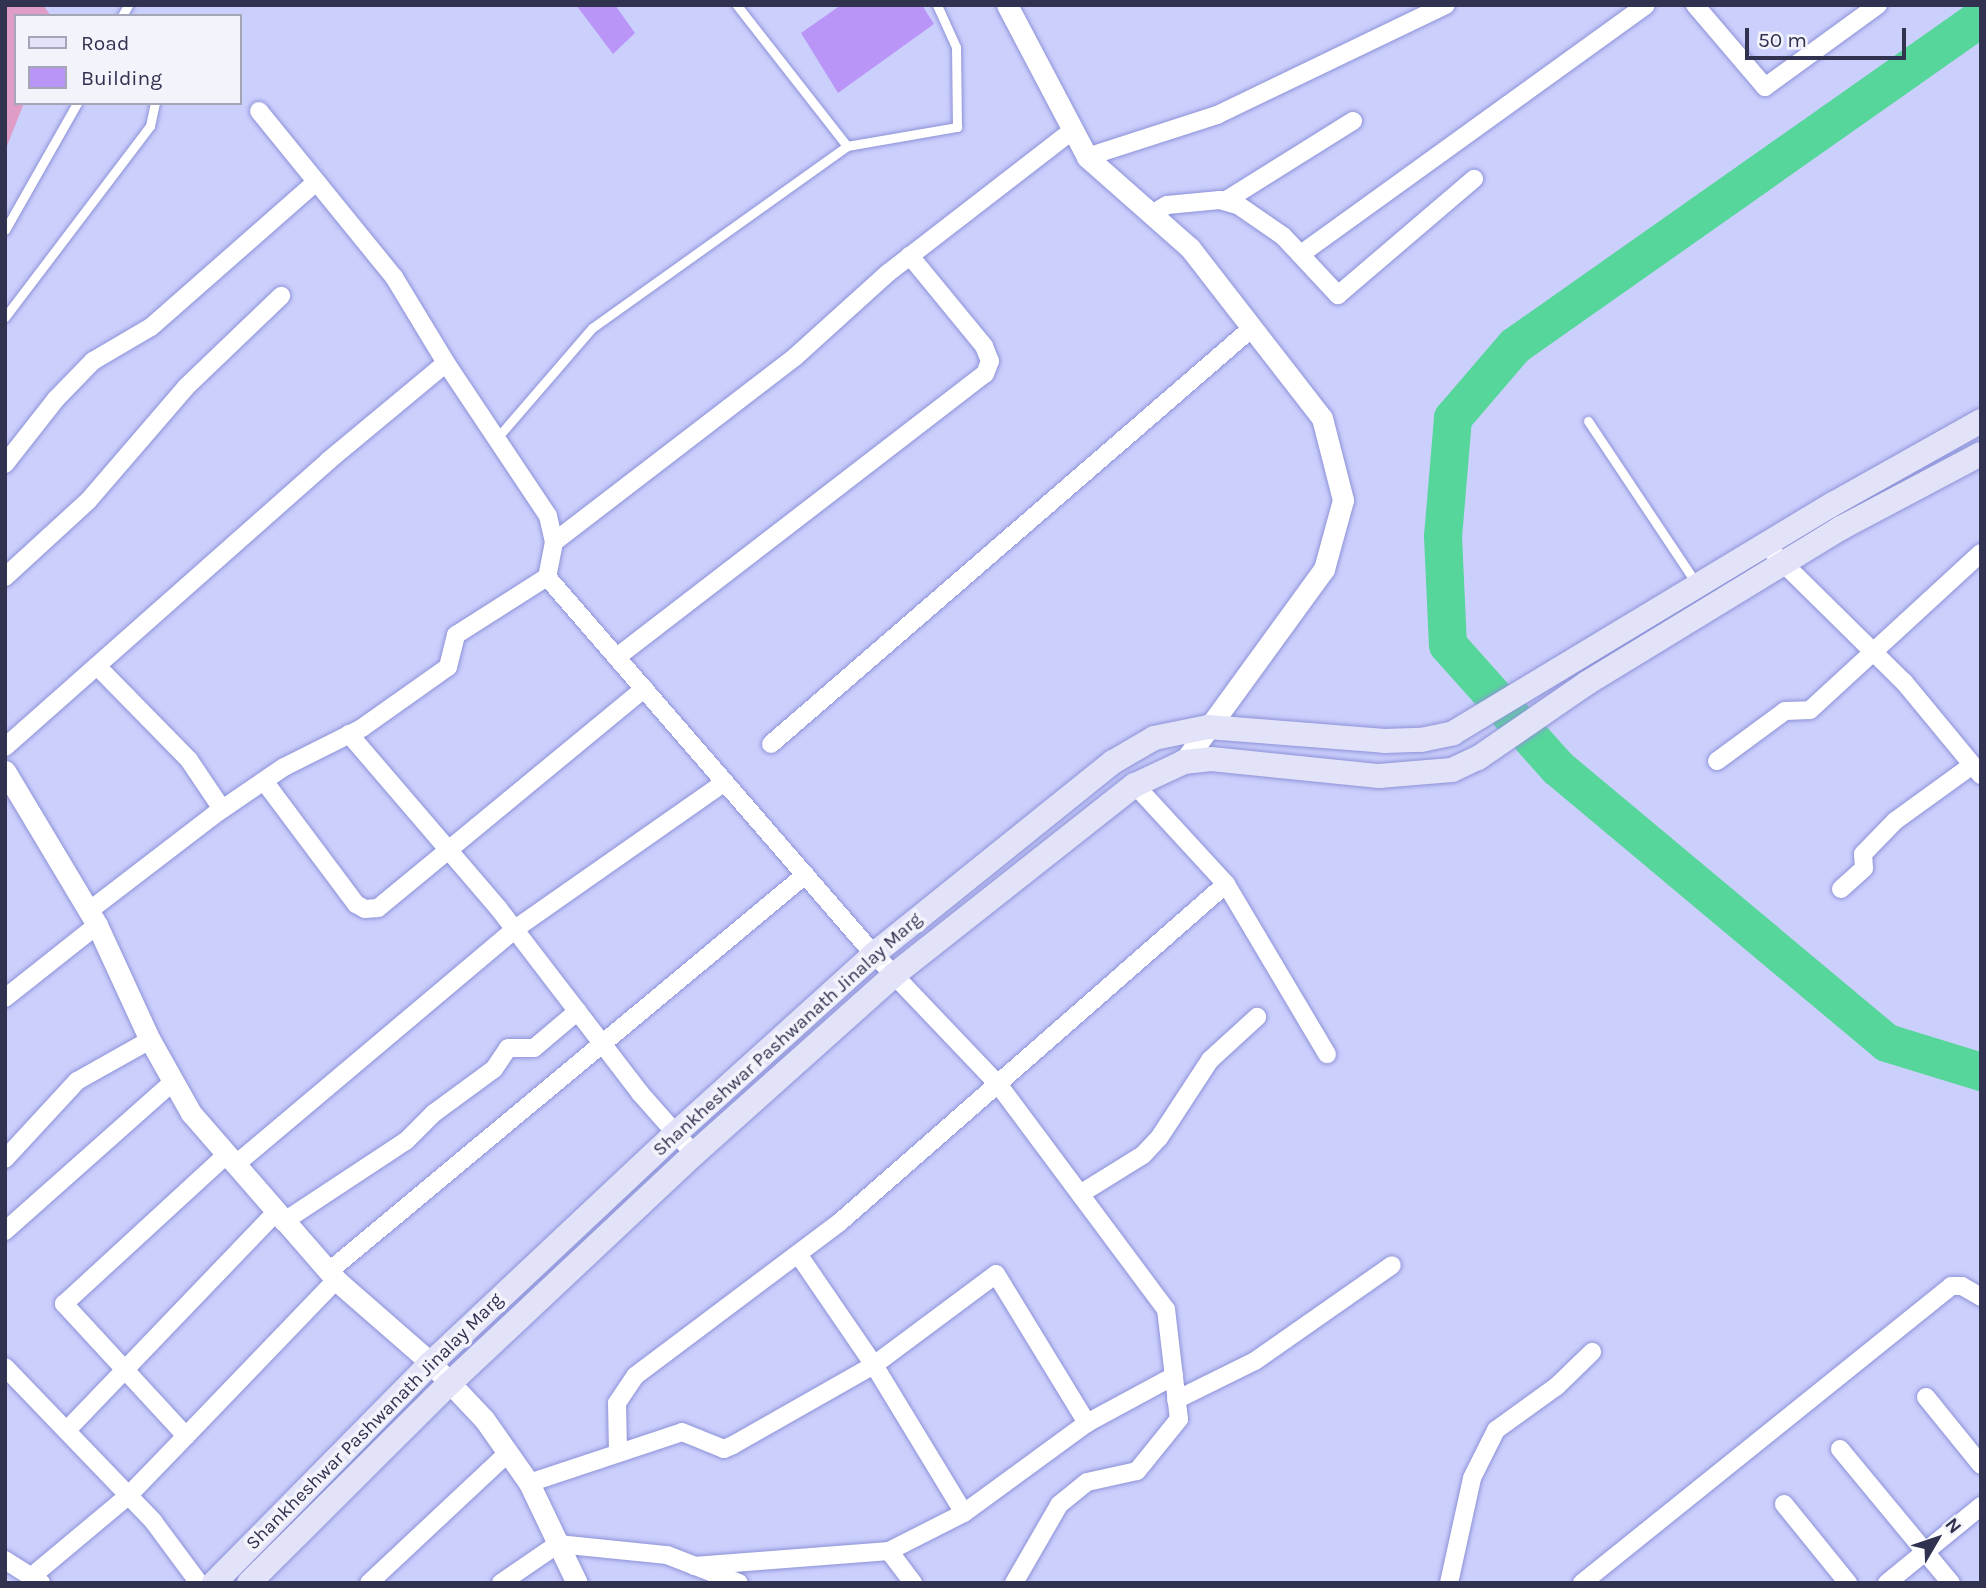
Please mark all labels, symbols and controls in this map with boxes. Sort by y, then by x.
legend [14,14,242,105]
scale bar [1748,14,1909,58]
text: 50 m [1758,28,1807,52]
text: Road [81,31,129,55]
text: Building [81,66,162,90]
street label: Shankheshwar Pashwanath Jinalay Marg [649,908,927,1162]
street label: Shankheshwar Pashwanath Jinalay Marg [242,1289,508,1555]
north arrow [1902,1504,1972,1574]
text: N [1940,1514,1966,1538]

